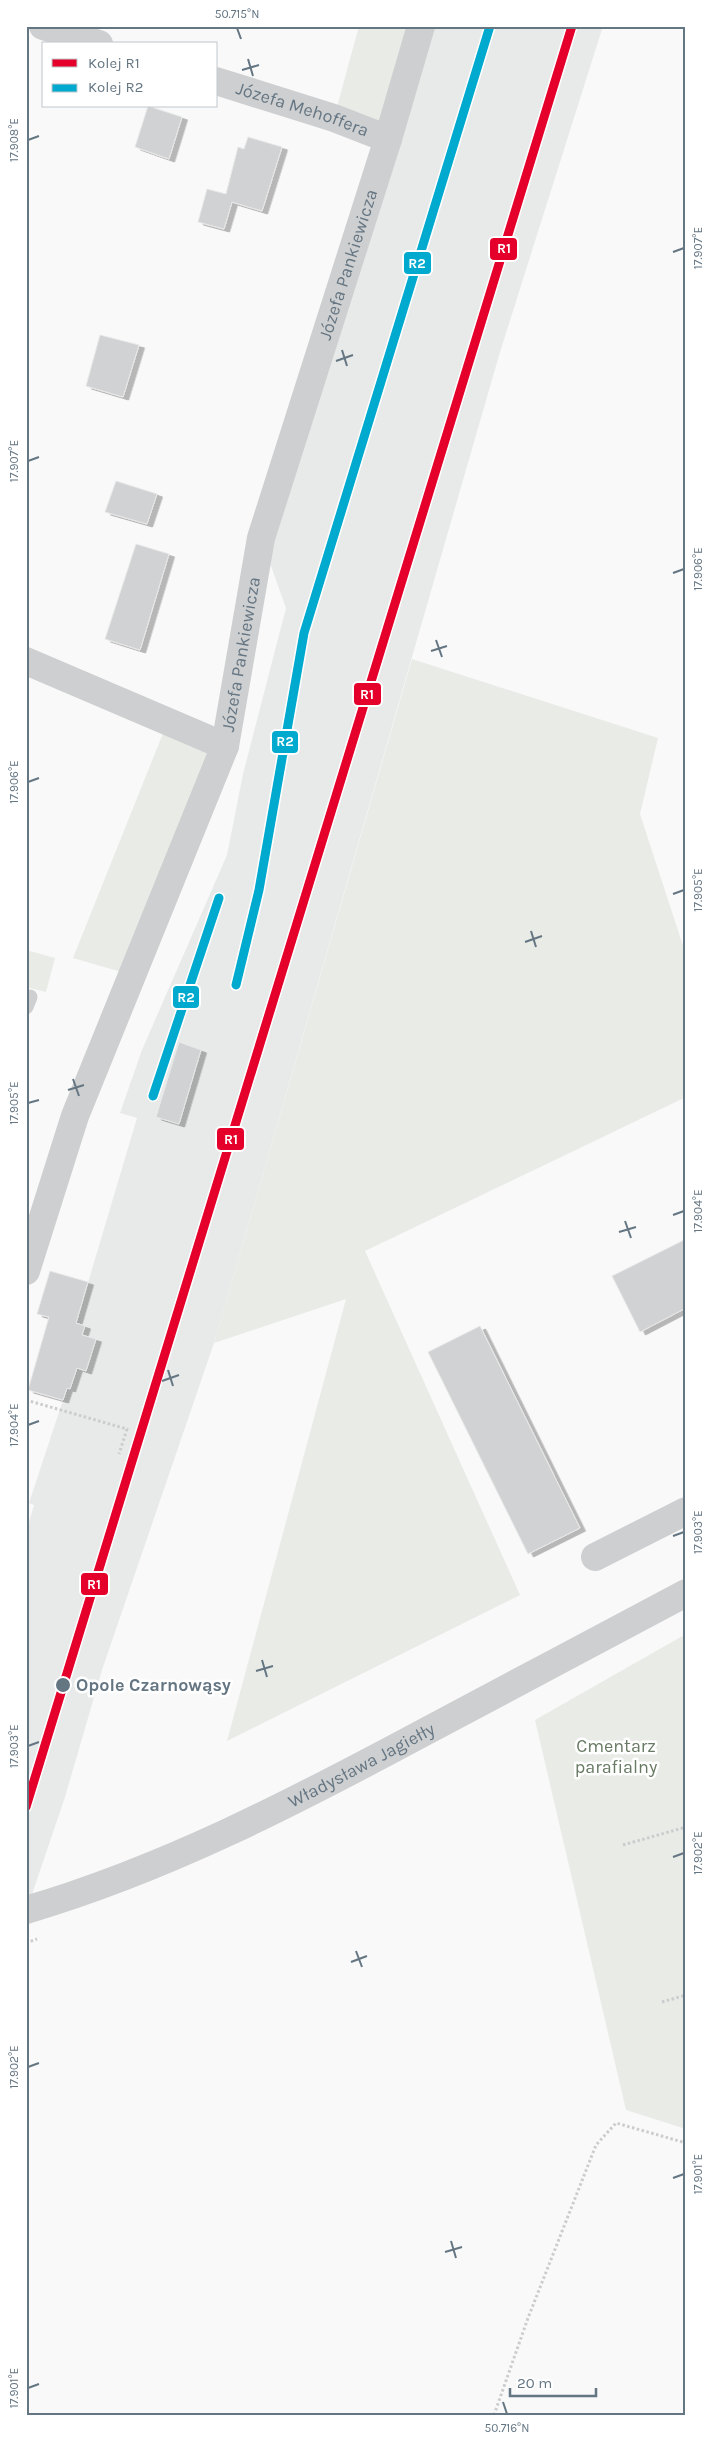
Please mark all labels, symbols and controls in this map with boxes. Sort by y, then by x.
text: 50.715°N [215,7,259,21]
legend [42,42,218,108]
text: Kolej R1 [88,54,140,72]
street label: Józefa Mehoffera [233,77,372,142]
text: Kolej R2 [88,78,143,96]
text: 17.908°E [7,118,21,162]
street label: Józefa Pankiewicza [314,186,382,343]
text: 17.907°E [691,227,705,269]
line badge: R1 [489,237,518,261]
text: R1 [497,240,511,257]
line badge: R2 [403,251,432,275]
text: R2 [408,255,426,272]
text: 17.907°E [7,440,21,482]
text: 17.906°E [691,547,705,591]
street label: Józefa Pankiewicza [217,575,265,733]
line badge: R1 [353,682,382,706]
text: R1 [360,686,374,703]
line badge: R2 [271,730,299,754]
text: R2 [276,733,294,750]
text: 17.906°E [7,760,21,804]
text: 17.905°E [691,868,705,912]
line badge: R2 [172,985,200,1009]
text: R2 [177,989,195,1006]
text: 17.905°E [7,1081,21,1125]
line badge: R1 [216,1127,245,1151]
text: R1 [224,1131,238,1148]
text: 17.904°E [691,1189,705,1233]
text: 17.904°E [7,1403,21,1447]
text: 17.903°E [691,1510,705,1554]
line badge: R1 [80,1572,109,1596]
text: R1 [87,1576,101,1593]
place label: Opole Czarnowąsy [76,1674,231,1696]
marker: Opole Czarnowąsy [54,1676,72,1694]
street label: Władysława Jagiełły [284,1717,439,1812]
text: 17.903°E [7,1724,21,1768]
park label: Cmentarz parafialny [575,1735,658,1778]
text: 17.902°E [691,1831,705,1875]
text: 17.902°E [7,2045,21,2089]
text: 17.901°E [691,2154,705,2194]
scale bar [510,2366,596,2398]
text: 17.901°E [7,2368,21,2408]
text: 20 m [517,2374,552,2392]
text: 50.716°N [485,2421,529,2435]

